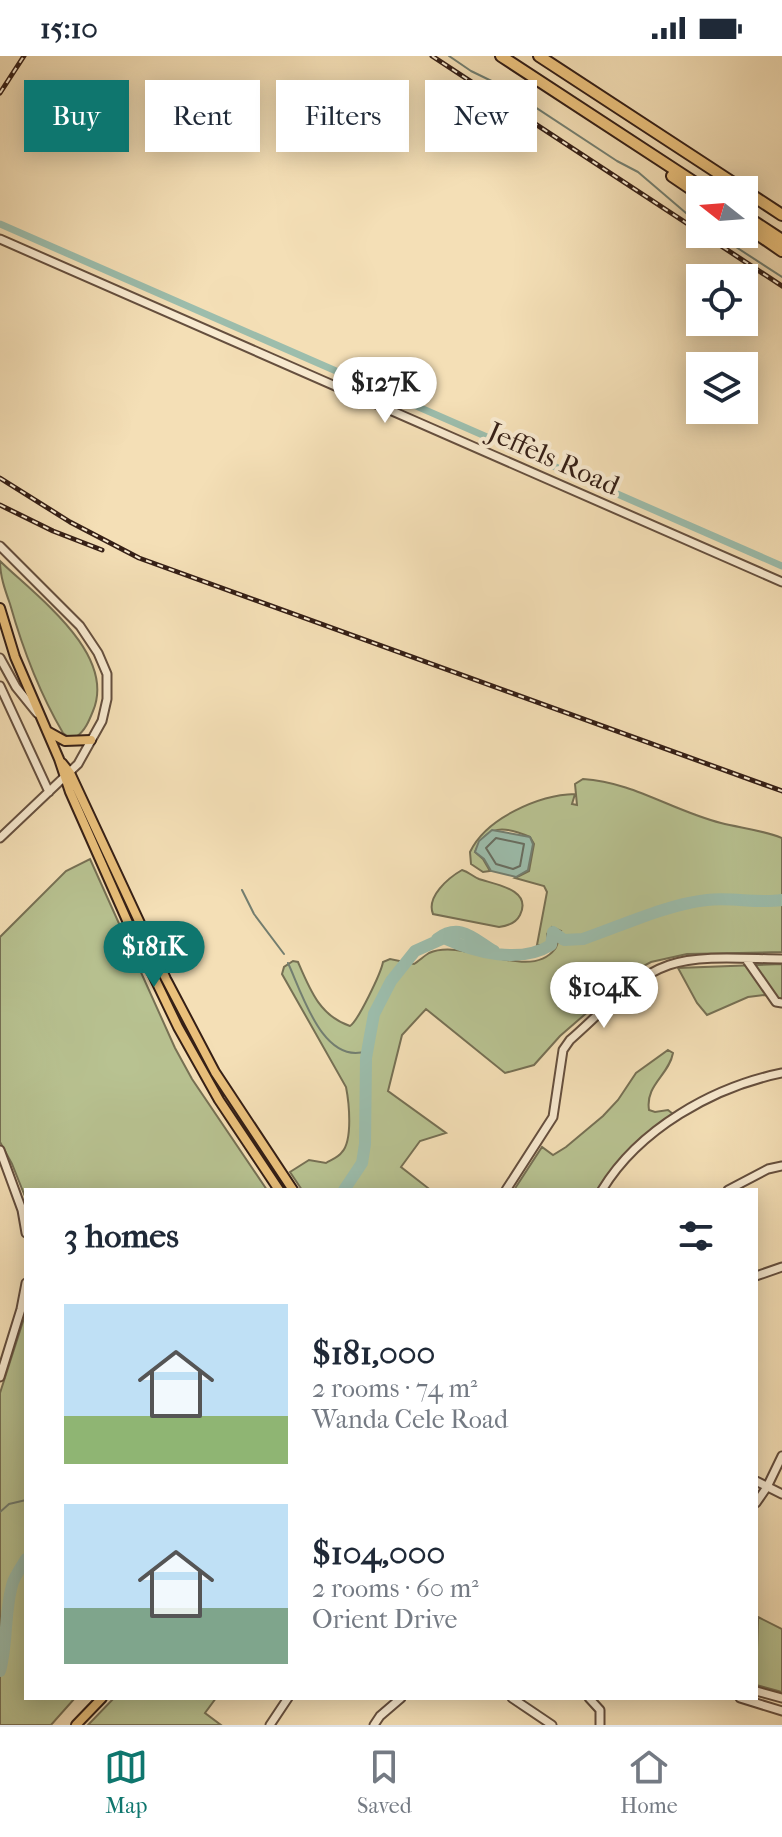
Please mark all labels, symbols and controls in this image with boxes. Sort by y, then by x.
text: 15:10 [40,11,98,46]
chip: Buy [24,80,129,152]
chip: Rent [145,80,260,152]
chip: Filters [276,80,409,152]
chip: New [425,80,537,152]
north arrow [686,176,758,248]
map controls [686,176,758,424]
button: locate [686,264,758,336]
button: layers [686,352,758,424]
pin: $127K [329,357,441,425]
text: $127K [351,367,419,398]
street label: Jeffels Road [481,414,625,502]
pin: $181K [98,921,210,989]
text: $181K [122,931,186,962]
pin: $104K [548,962,660,1030]
text: $104K [568,972,640,1003]
icon: filters [674,1214,718,1258]
text: 3 homes [64,1216,179,1256]
text: $181,000 [312,1333,435,1373]
icon: home [128,1336,224,1432]
text: 2 rooms · 74 m² [312,1373,477,1404]
text: Wanda Cele Road [312,1404,508,1435]
text: $104,000 [312,1533,445,1573]
icon: home [128,1536,224,1632]
text: 2 rooms · 60 m² [312,1573,479,1604]
text: Orient Drive [312,1604,457,1635]
tab: Map [104,1745,148,1819]
tab: Saved [357,1745,412,1819]
tab: Home [620,1745,678,1819]

